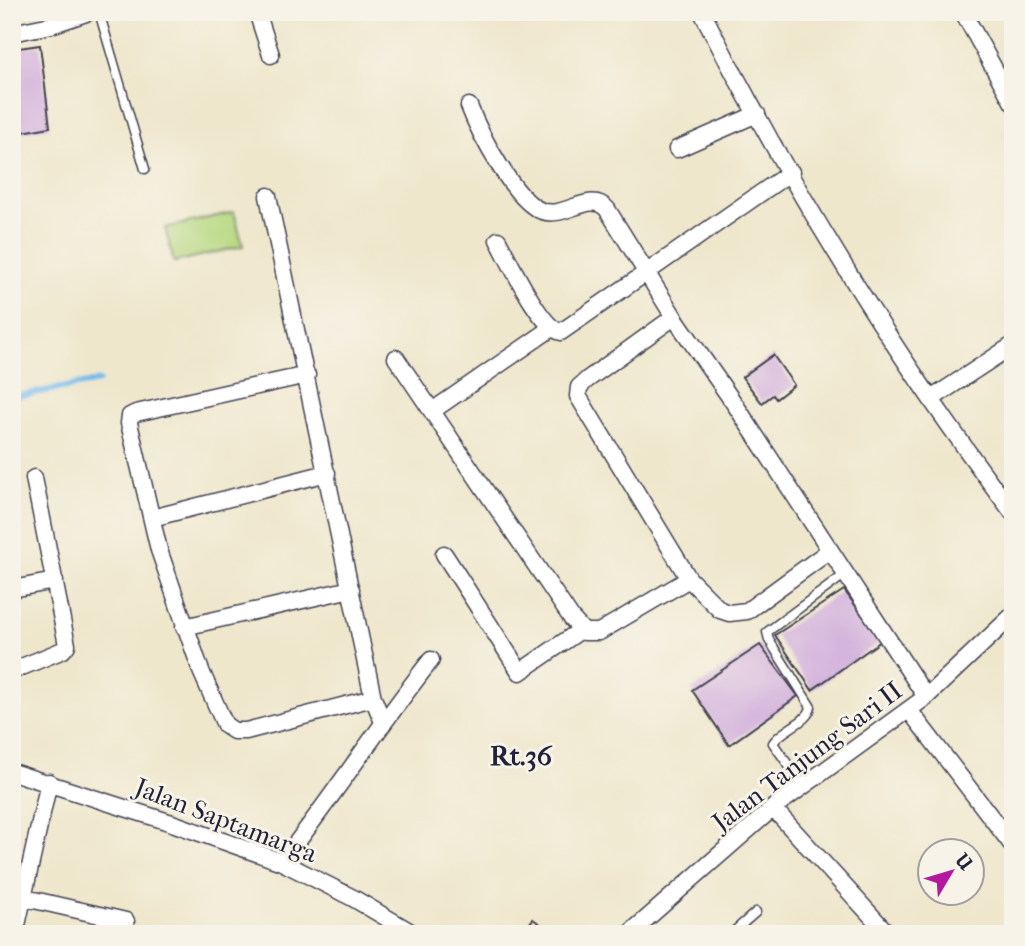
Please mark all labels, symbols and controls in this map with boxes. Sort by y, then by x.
street label: Jalan Tanjung Sari II [705,675,908,839]
district label: Rt.36 [490,739,553,772]
street label: Jalan Saptamarga [129,771,322,870]
north arrow [916,838,986,908]
text: U [950,849,977,875]

